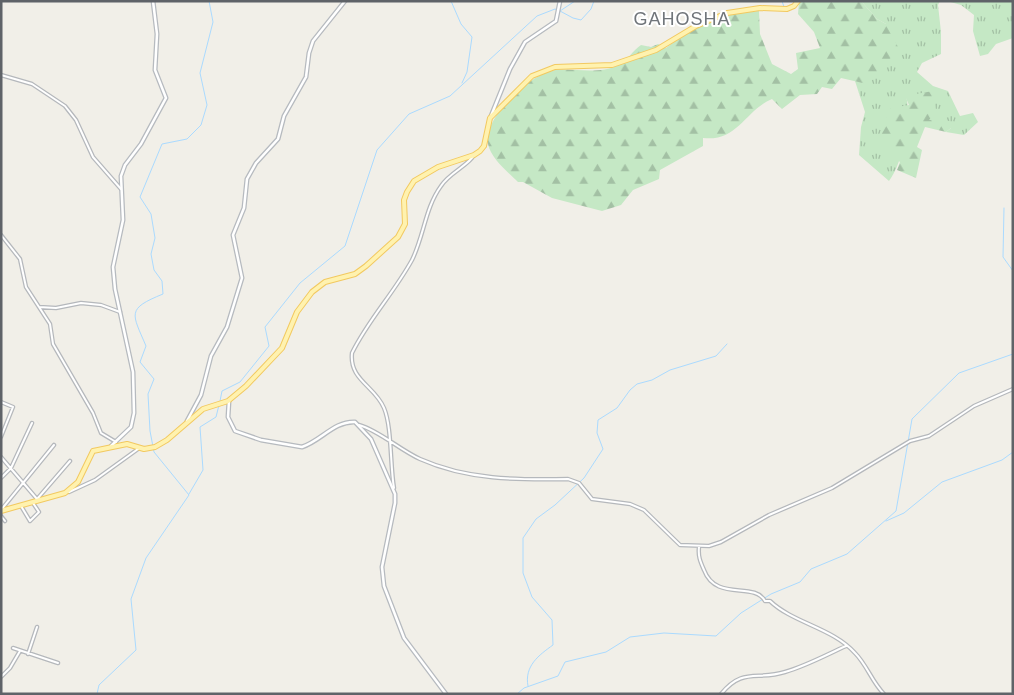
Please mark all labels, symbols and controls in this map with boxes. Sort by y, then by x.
district label: GAHOSHA [633,9,731,29]

